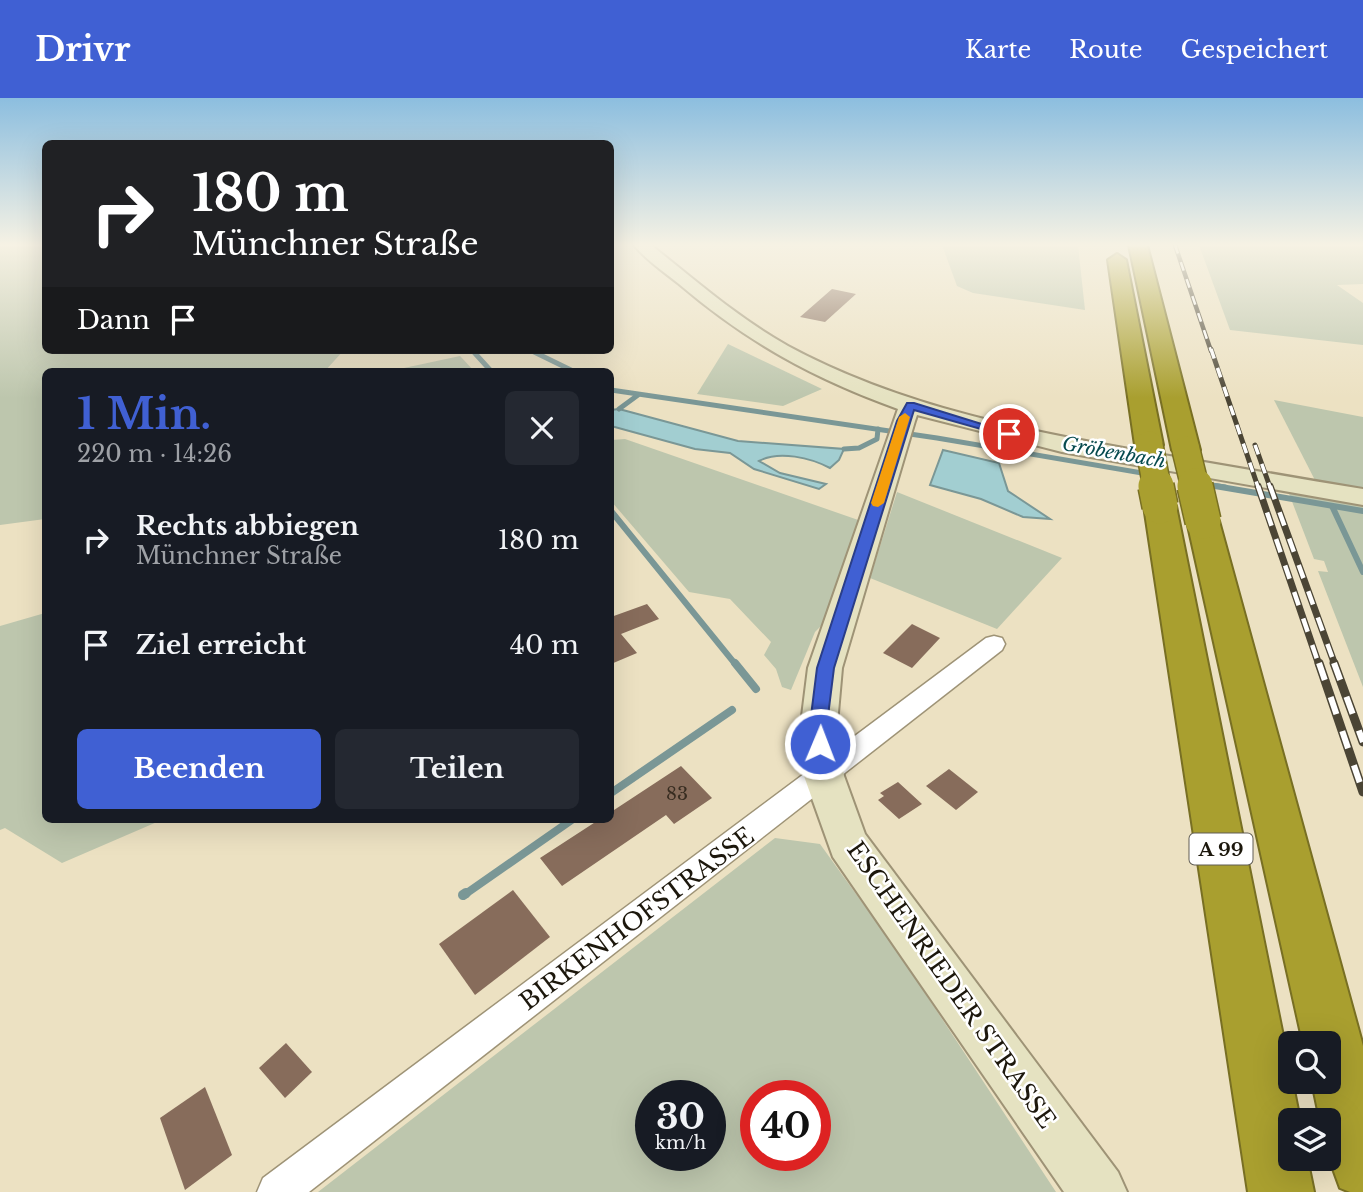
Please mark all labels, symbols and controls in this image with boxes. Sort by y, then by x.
text: Drivr [35,29,130,70]
text: Karte [965,35,1031,64]
text: Route [1069,35,1143,64]
text: Gespeichert [1181,35,1328,64]
text: 180 m [192,163,349,224]
icon: right [77,168,168,259]
text: Münchner Straße [192,224,479,264]
icon: arrive [164,301,202,339]
text: Dann [77,304,150,336]
text: 1 Min. [77,388,211,440]
button: close [505,391,579,465]
pin [979,404,1039,464]
icon: arrive [990,415,1028,453]
water label: Gröbenbach [1060,432,1168,473]
text: 220 m · 14:26 [77,440,232,468]
text: Rechts abbiegen [136,510,359,542]
icon: right [77,521,115,559]
text: 180 m [498,524,579,556]
text: Münchner Straße [136,542,342,570]
icon: arrive [77,626,115,664]
text: Ziel erreicht [136,629,306,661]
text: 40 m [510,629,579,661]
position arrow [783,707,857,781]
button: Beenden [77,729,321,809]
button: Teilen [335,729,579,809]
house number: 83 [666,783,688,805]
street label: BIRKENHOFSTRASSE [514,821,759,1016]
road number: A 99 [1190,834,1252,864]
street label: ESCHENRIEDER STRASSE [841,836,1062,1134]
map controls [1278,1031,1341,1171]
button: search [1278,1031,1341,1094]
speed limit sign: 40 [740,1080,831,1171]
text: 30 [656,1095,705,1138]
button: layers [1278,1108,1341,1171]
text: km/h [655,1132,706,1154]

